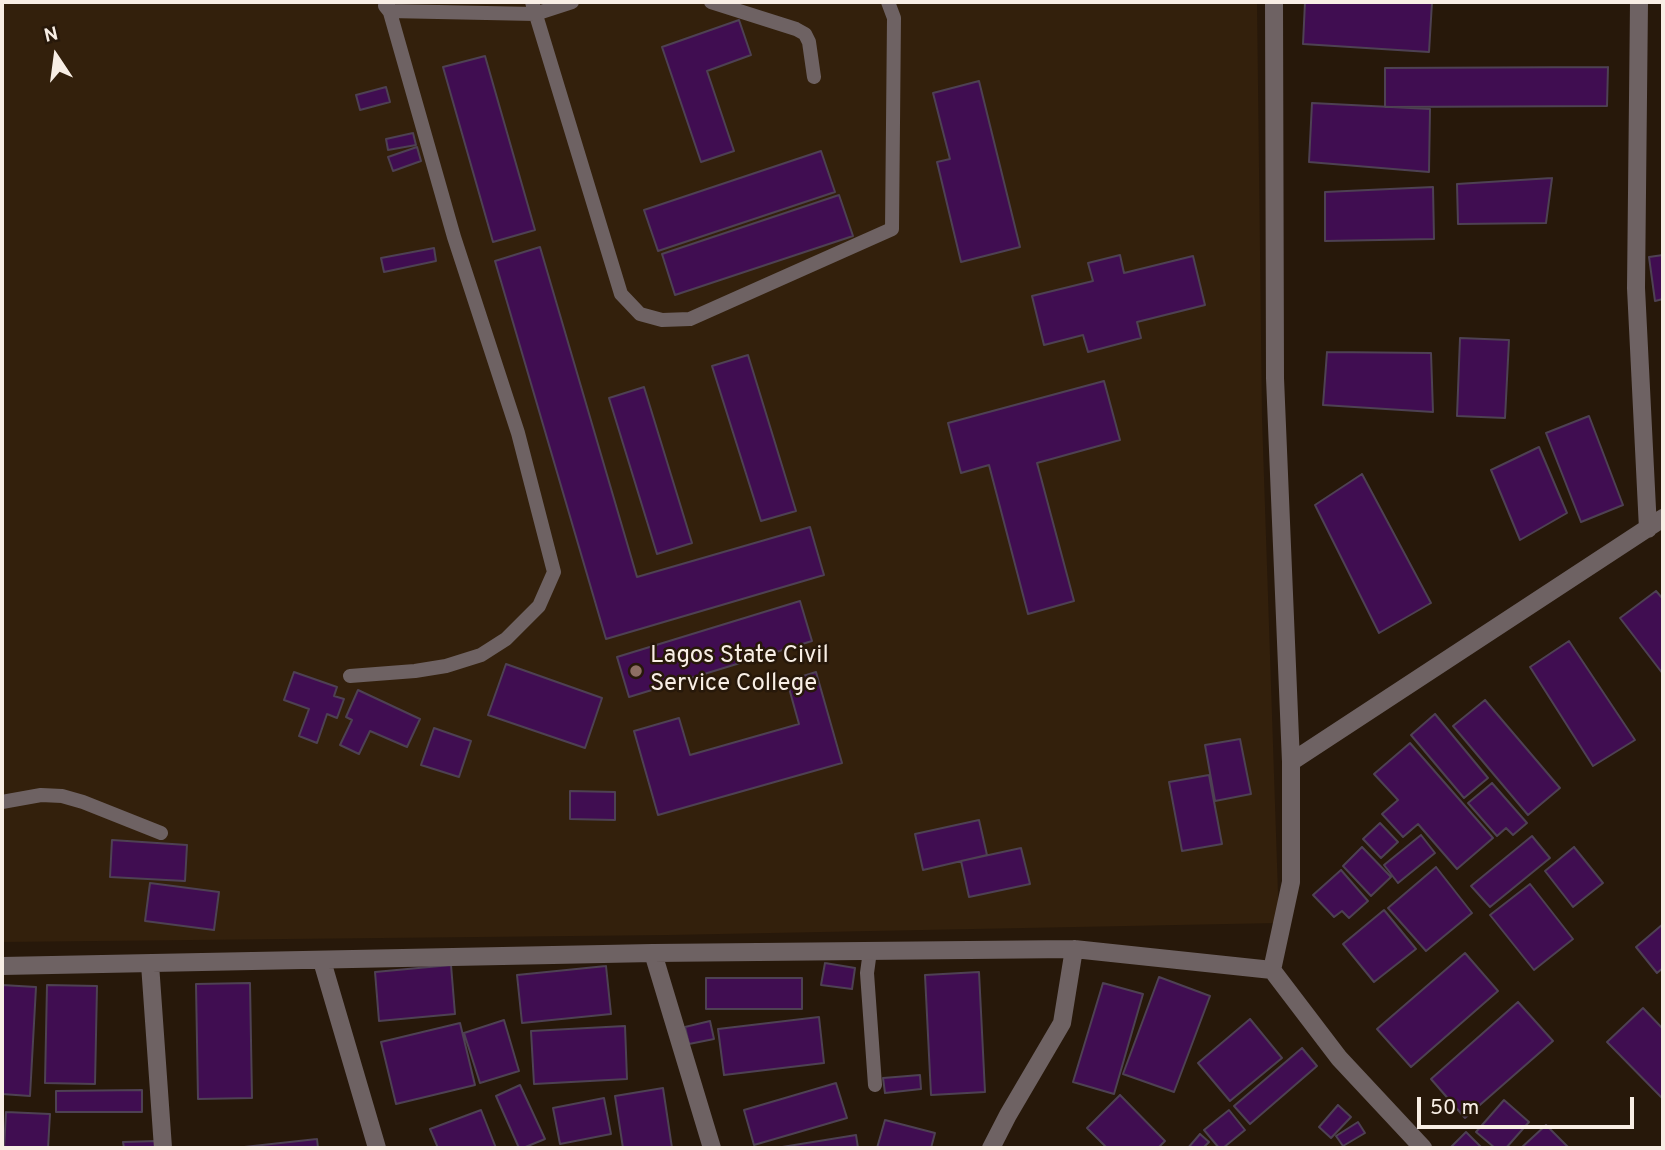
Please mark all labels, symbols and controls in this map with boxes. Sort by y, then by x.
north arrow [21,21,91,91]
text: N [42,22,61,49]
place label: Lagos State Civil Service College [650,643,829,699]
marker: Lagos State Civil Service College [628,663,644,679]
scale bar [1420,1084,1637,1128]
text: 50 m [1430,1095,1479,1122]

